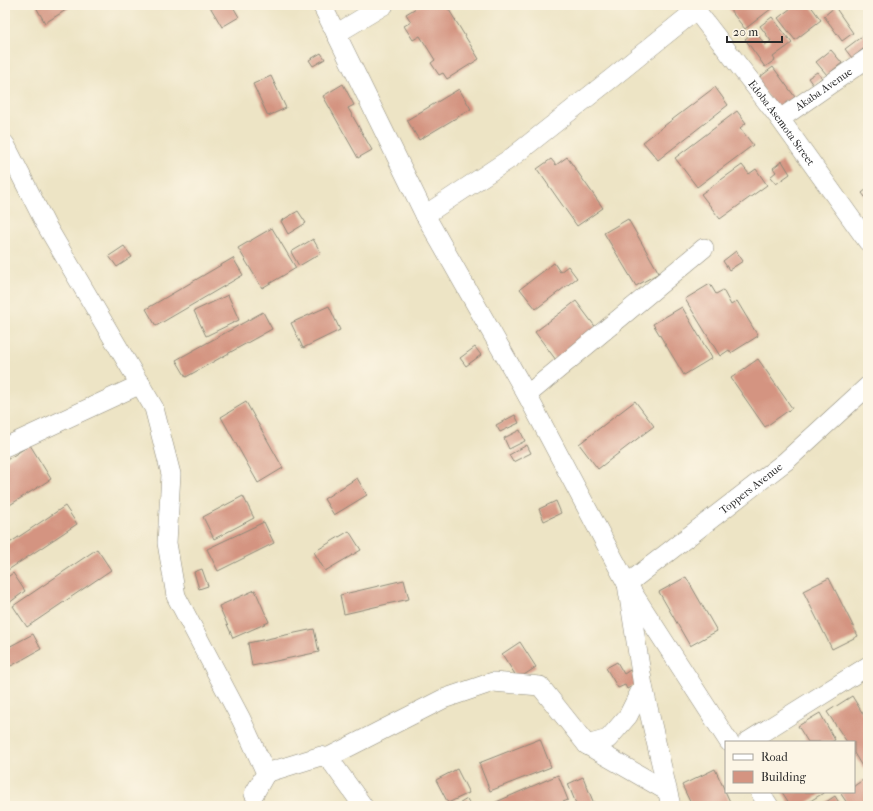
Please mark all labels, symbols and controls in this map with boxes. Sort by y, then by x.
scale bar [727,18,782,44]
text: 20 m [733,25,758,39]
street label: Akaba Avenue [792,65,855,114]
street label: Edoba Asemota Street [745,78,817,168]
street label: Toppers Avenue [717,460,786,517]
legend [725,741,855,793]
text: Road [761,750,788,764]
text: Building [761,770,806,784]

